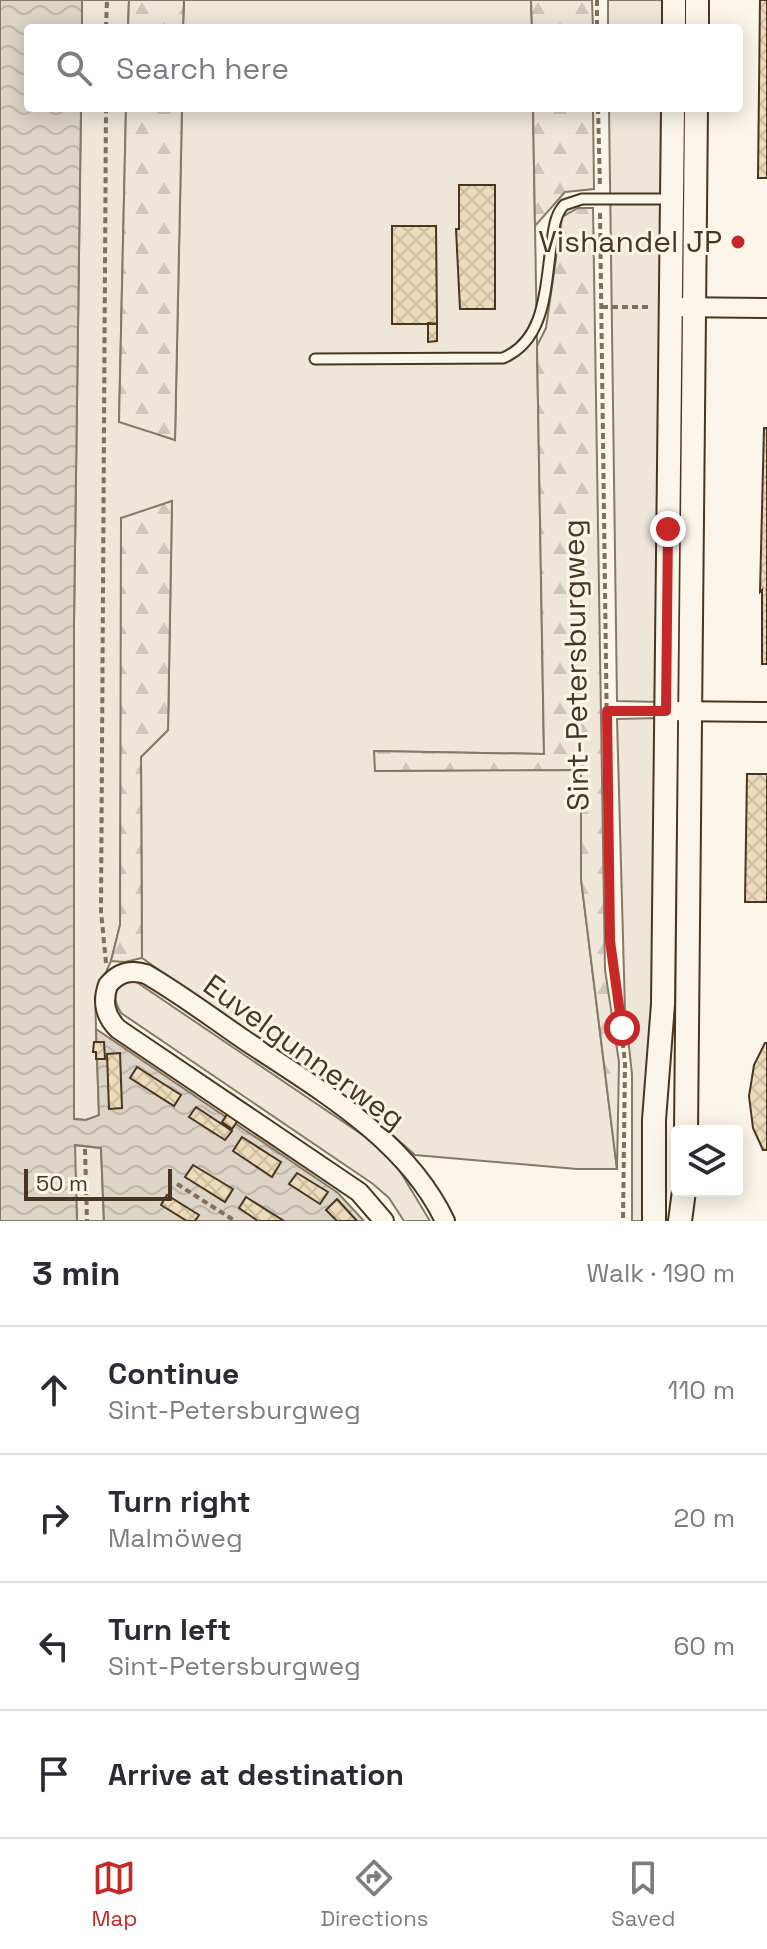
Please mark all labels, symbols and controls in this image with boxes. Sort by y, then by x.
search box [24,24,743,112]
icon: search [52,46,96,90]
text: Search here [116,49,289,88]
place label: Vishandel JP [538,222,722,261]
marker: Vishandel JP [729,233,747,251]
route end [650,511,686,547]
street label: Sint-Petersburgweg [553,519,598,811]
street label: Euvelgunnerweg [196,965,413,1138]
route start [604,1010,640,1046]
map controls [671,1125,743,1197]
button: layers [671,1125,743,1197]
scale bar [24,1165,172,1201]
text: 50 m [36,1169,88,1197]
text: 3 min [32,1252,120,1295]
text: Walk · 190 m [586,1256,735,1290]
text: Continue [108,1354,239,1393]
icon: ahead [32,1368,76,1412]
text: 110 m [668,1373,735,1407]
text: Sint-Petersburgweg [108,1393,361,1427]
text: Turn right [108,1482,251,1521]
icon: right [32,1496,76,1540]
text: 20 m [674,1501,735,1535]
text: Malmöweg [108,1521,243,1555]
text: Turn left [108,1610,231,1649]
icon: left [32,1624,76,1668]
text: 60 m [673,1629,735,1663]
text: Sint-Petersburgweg [108,1649,361,1683]
icon: arrive [32,1752,76,1796]
text: Arrive at destination [108,1755,404,1794]
tab: Map [92,1856,137,1932]
tab: Directions [320,1856,428,1932]
tab: Saved [611,1856,675,1932]

